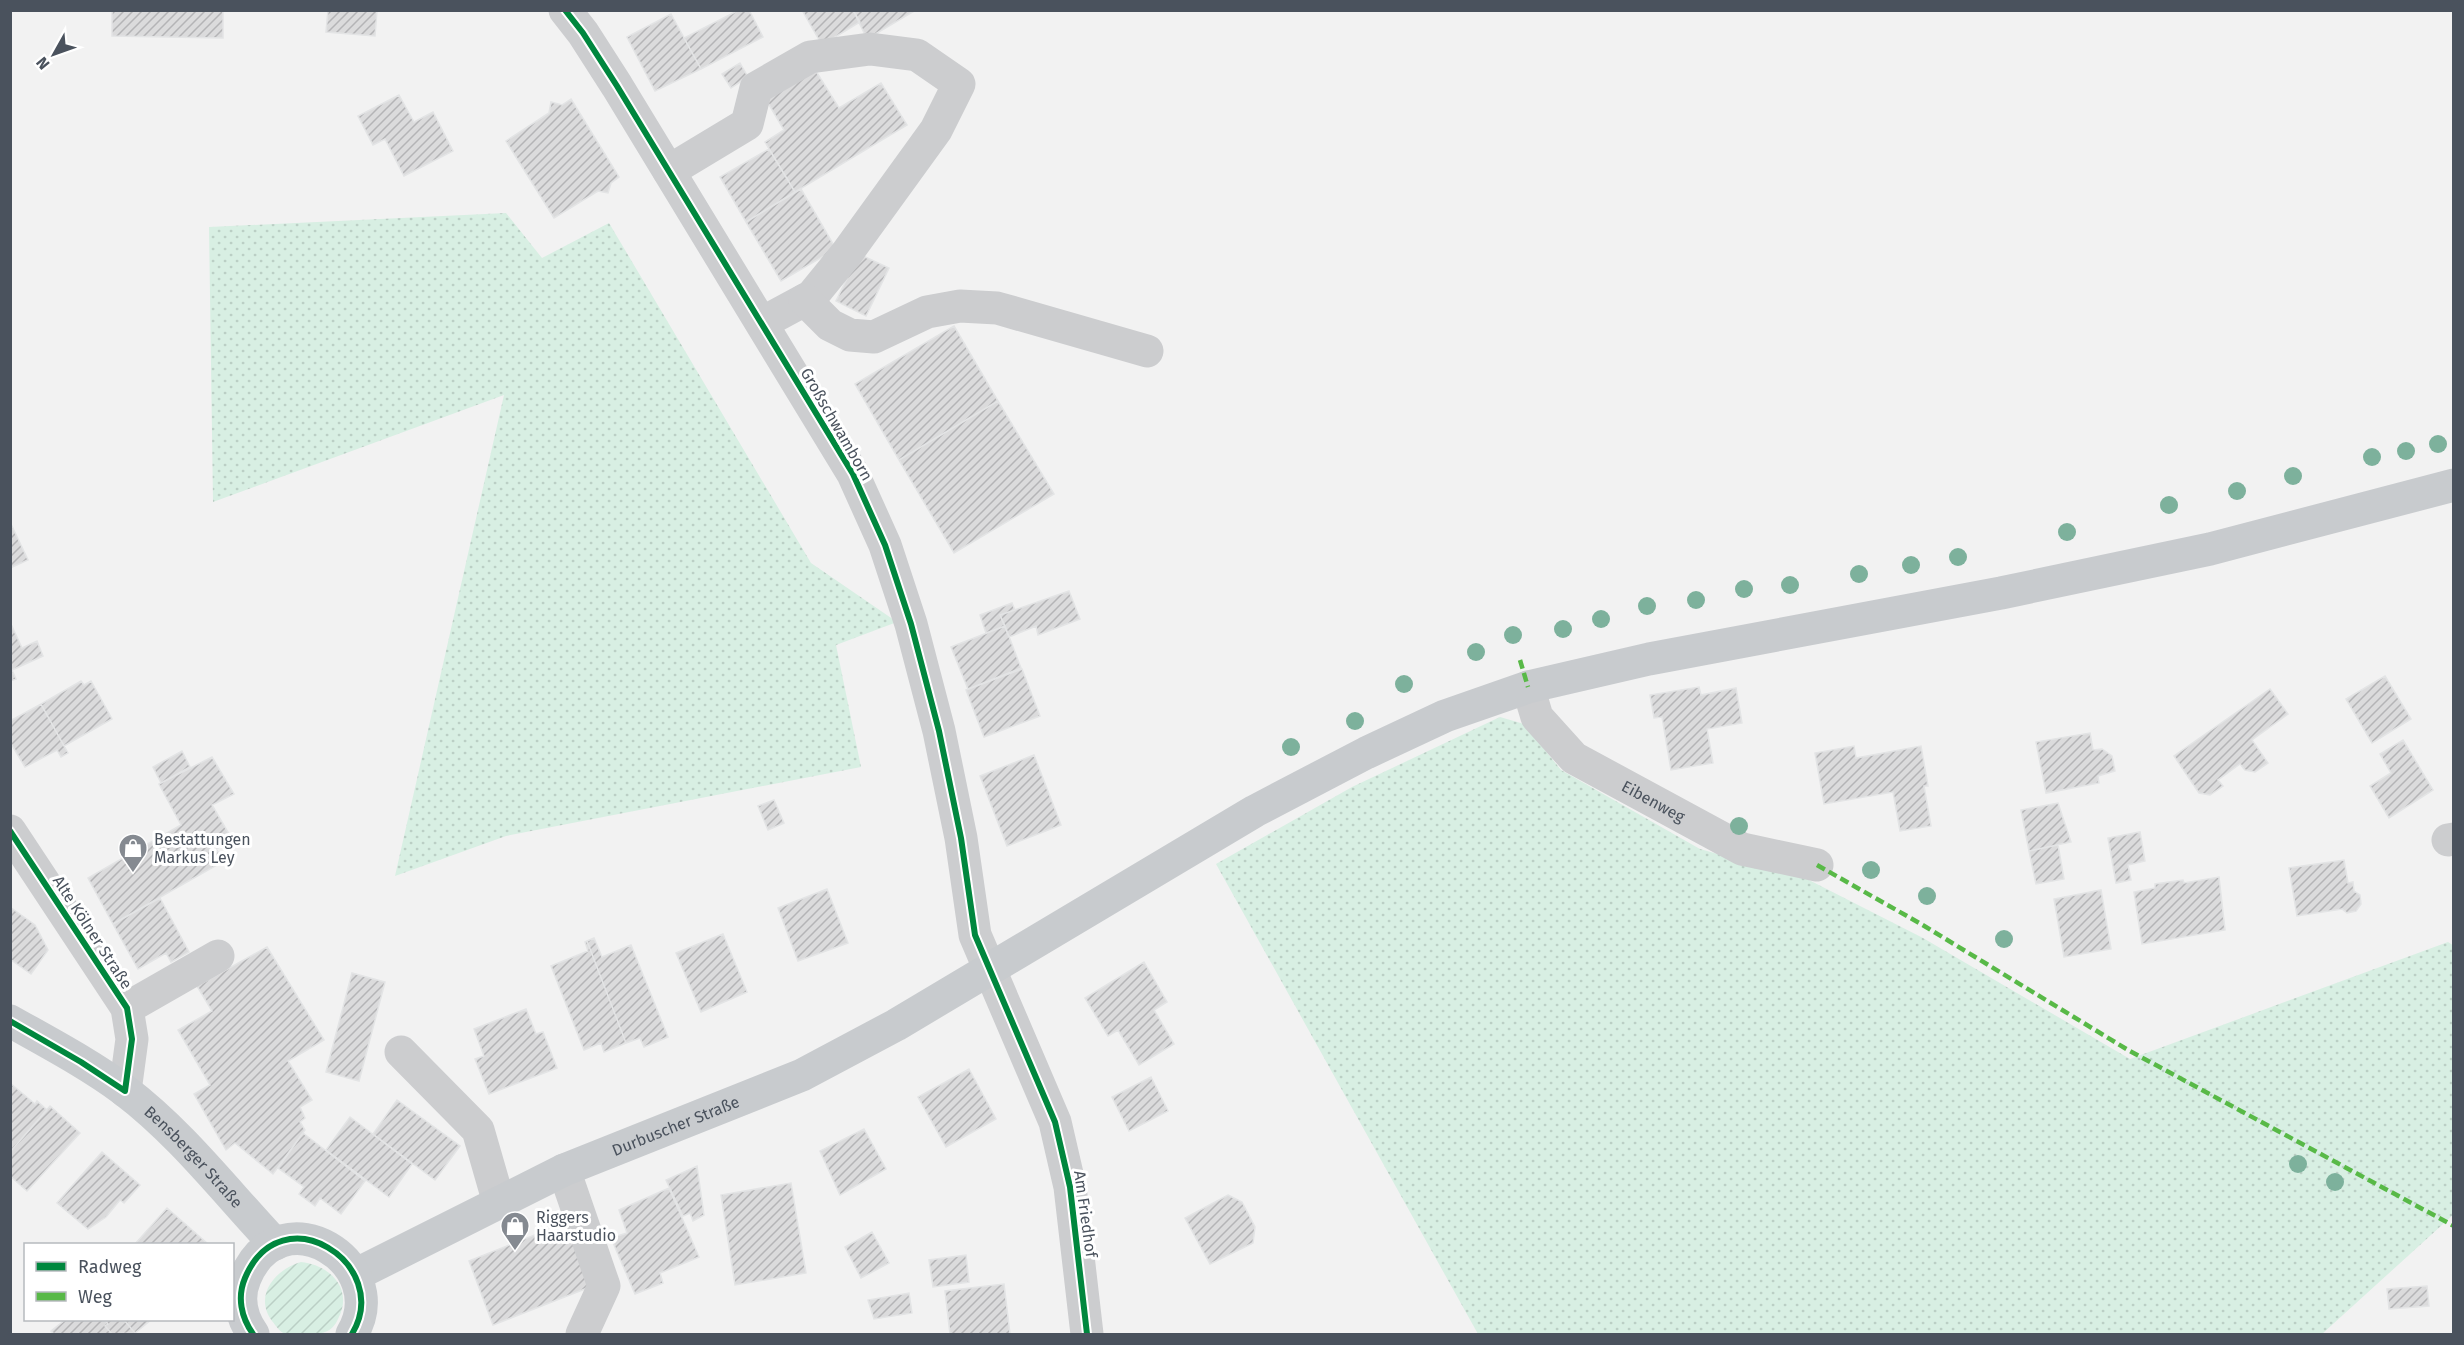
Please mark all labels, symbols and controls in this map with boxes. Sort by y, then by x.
north arrow [24,24,84,84]
text: N [32,53,54,73]
street label: Großschwamborn [797,364,877,484]
street label: Eibenweg [1618,777,1689,827]
place label: Bestattungen Markus Ley [154,830,251,867]
shop icon: Bestattungen Markus Ley [117,832,149,874]
street label: Alte Kölner Straße [49,872,136,992]
street label: Durbuscher Straße [609,1092,742,1160]
street label: Bensberger Straße [140,1102,247,1212]
street label: Am Friedhof [1070,1169,1101,1260]
place label: Riggers Haarstudio [536,1208,616,1245]
shop icon: Riggers Haarstudio [499,1210,531,1252]
legend [24,1243,234,1321]
text: Radweg [78,1256,142,1278]
text: Weg [78,1286,112,1308]

